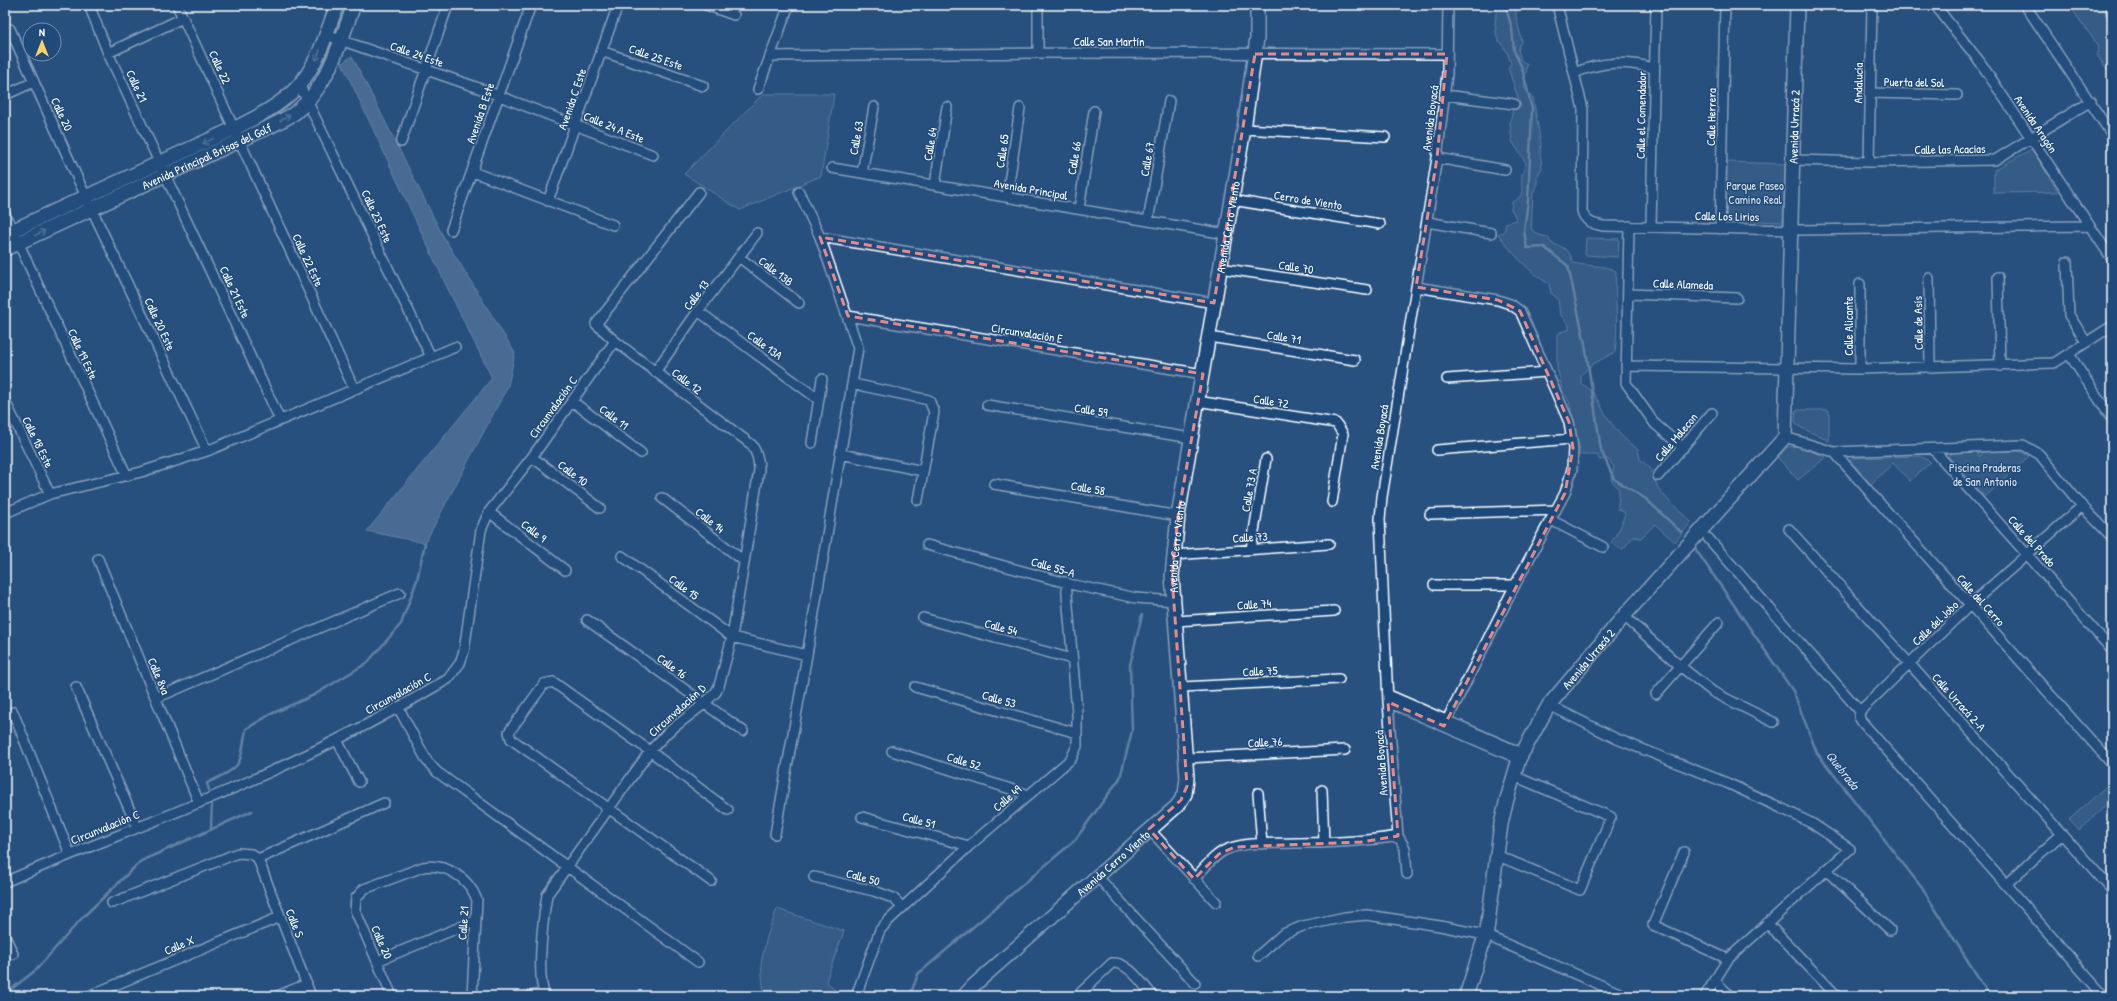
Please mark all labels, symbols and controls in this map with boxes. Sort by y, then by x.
north arrow [22,22,62,62]
text: N [39,25,45,39]
street label: Calle San Martín [1073,33,1145,50]
street label: Calle 24 Este [388,37,446,71]
street label: Calle 25 Este [627,40,686,74]
street label: Calle 22 [205,47,235,87]
one-way arrow [314,48,322,60]
street label: Andalucía [1849,62,1867,104]
street label: Avenida C Este [554,66,591,132]
street label: Calle 21 [122,67,152,105]
street label: Calle el Comendador [1632,70,1650,159]
street label: Puerta del Sol [1884,73,1945,91]
street label: Avenida B Este [462,80,498,146]
street label: Avenida Boyacá [1418,84,1442,152]
street label: Calle Herrera [1702,88,1720,146]
street label: Avenida Urracá 2 [1784,89,1803,164]
street label: Avenida Aragón [2010,92,2062,156]
street label: Calle 20 [47,95,77,133]
street label: Calle 24 A Este [581,107,647,147]
one-way arrow [279,114,291,121]
street label: Avenida Principal Brisas del Golf [139,118,275,193]
street label: Calle 63 [845,120,867,156]
street label: Calle 64 [919,126,941,162]
street label: Calle 65 [991,133,1013,169]
one-way arrow [203,138,215,145]
street label: Calle 66 [1063,140,1085,176]
street label: Calle 67 [1136,140,1158,178]
street label: Calle las Acacias [1914,140,1986,158]
street label: Avenida Principal [993,174,1070,204]
park label: Parque Paseo Camino Real [1726,177,1784,208]
street label: Avenida Cerro Viento [1211,180,1243,274]
street label: Cerro de Viento [1273,186,1344,214]
street label: Calle 23 Este [357,187,397,245]
street label: Calle Los Lirios [1695,207,1760,225]
one-way arrow [34,229,46,236]
street label: Calle 22 Este [288,231,328,290]
street label: Calle 13B [755,252,797,290]
street label: Calle 70 [1277,256,1315,278]
street label: Calle 21 Este [216,263,255,321]
street label: Calle Alameda [1653,274,1714,294]
street label: Calle 13 [679,276,713,314]
street label: Calle 20 Este [140,295,180,353]
street label: Calle de Asís [1909,295,1927,350]
street label: Calle Alicante [1840,296,1857,356]
street label: Circunvalación E [990,319,1064,347]
street label: Calle 19 Este [64,326,102,382]
street label: Calle 13A [744,326,786,364]
street label: Calle 71 [1266,326,1302,348]
street label: Calle 12 [668,364,706,398]
street label: Circunvalación C [525,372,582,442]
street label: Calle 72 [1252,390,1290,412]
street label: Calle 59 [1073,399,1109,421]
street label: Calle 11 [596,400,632,434]
street label: Avenida Boyacá [1365,403,1393,471]
street label: Calle Malecon [1651,409,1701,465]
street label: Calle 18 Este [18,413,58,471]
street label: Calle 10 [554,456,592,490]
park label: Piscina Praderas de San Antonio [1949,459,2021,490]
street label: Calle 73 A [1237,467,1261,513]
street label: Calle 58 [1070,477,1106,499]
street label: Avenida Cerro Viento [1163,499,1189,594]
street label: Calle 14 [692,503,729,537]
street label: Calle del Prado [2004,512,2060,571]
street label: Calle 9 [518,516,551,547]
street label: Calle 73 [1232,527,1268,547]
street label: Calle 55-A [1029,553,1077,581]
street label: Calle 15 [665,570,703,604]
street label: Calle del Cerro [1953,570,2009,630]
street label: Calle 74 [1236,594,1272,614]
street label: Calle del Jobo [1908,596,1962,649]
street label: Calle 54 [983,614,1020,640]
street label: Avenida Urracá 2 [1558,625,1619,692]
street label: Calle 16 [654,649,691,683]
street label: Calle 8va [144,655,174,697]
street label: Calle 75 [1242,662,1278,680]
street label: Circunvalación C [362,668,434,718]
street label: Calle Urracá 2-A [1928,669,1990,735]
street label: Circunvalación D [644,679,710,740]
street label: Calle 53 [980,686,1018,712]
street label: Avenida Boyacá [1370,729,1392,796]
street label: Calle 76 [1247,733,1283,751]
water label: Quebrada [1822,747,1865,795]
street label: Calle 52 [945,748,983,774]
street label: Calle 49 [989,780,1025,815]
street label: Circunvalación C [68,805,142,849]
street label: Calle 51 [901,807,937,833]
street label: Avenida Cerro Viento [1073,825,1153,900]
street label: Calle 50 [844,864,882,890]
street label: Calle 21 [453,905,473,941]
street label: Calle S [282,906,309,940]
street label: Calle 20 [367,923,397,961]
street label: Calle X [161,931,197,959]

